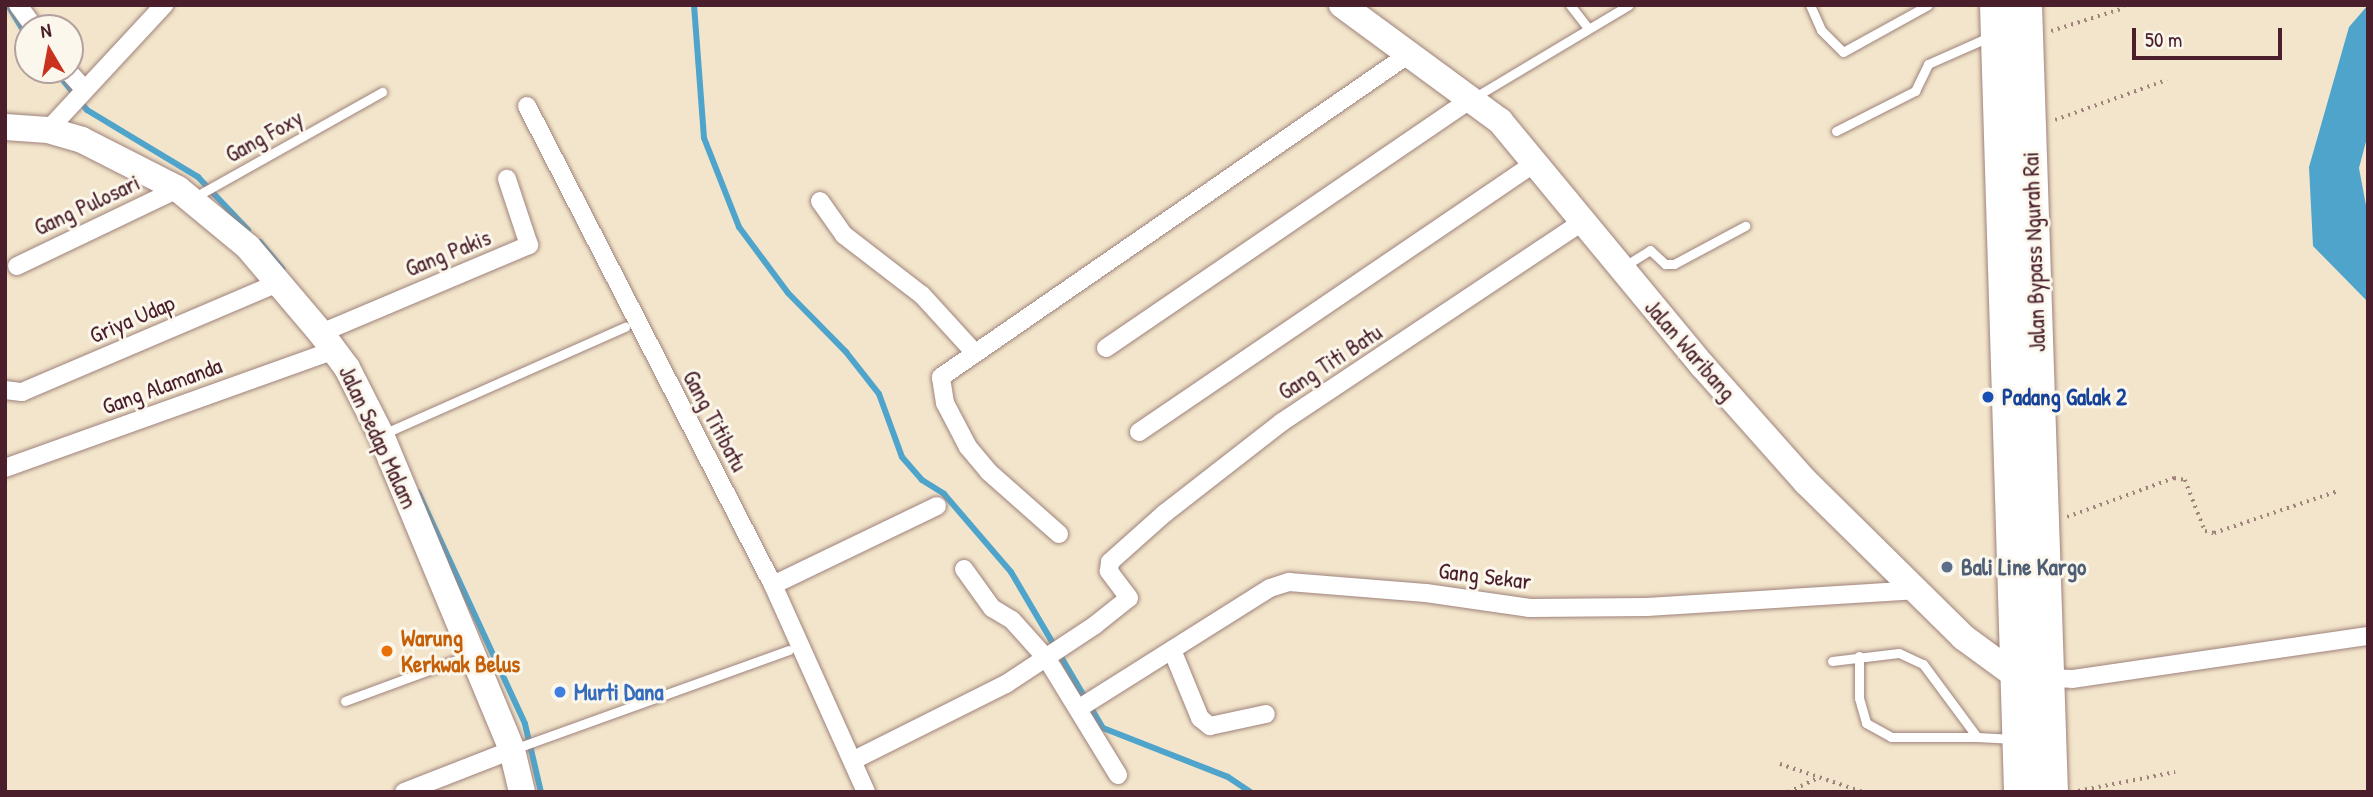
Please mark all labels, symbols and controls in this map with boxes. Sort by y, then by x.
north arrow [14,14,84,84]
scale bar [2135,14,2286,58]
text: N [38,17,53,44]
text: 50 m [2145,25,2182,54]
street label: Gang Foxy [221,104,307,168]
street label: Jalan Bypass Ngurah Rai [2017,151,2051,353]
street label: Gang Pulosari [30,169,144,241]
street label: Gang Pakis [401,223,495,283]
street label: Griya Udap [85,289,179,349]
street label: Jalan Waribang [1639,294,1741,406]
street label: Gang Titi Batu [1273,318,1387,406]
street label: Gang Alamanda [98,352,226,420]
street label: Jalan Sedap Malam [333,361,423,513]
street label: Gang Titibatu [677,366,753,476]
place label: Padang Galak 2 [2002,383,2127,411]
marker: Padang Galak 2 [1980,389,1996,405]
place label: Bali Line Kargo [1961,553,2086,581]
street label: Gang Sekar [1437,557,1533,595]
marker: Bali Line Kargo [1939,559,1955,575]
place label: Warung Kerkwak Belus [401,624,520,678]
marker: Warung Kerkwak Belus [379,643,395,659]
place label: Murti Dana [574,678,663,706]
marker: Murti Dana [552,684,568,700]

